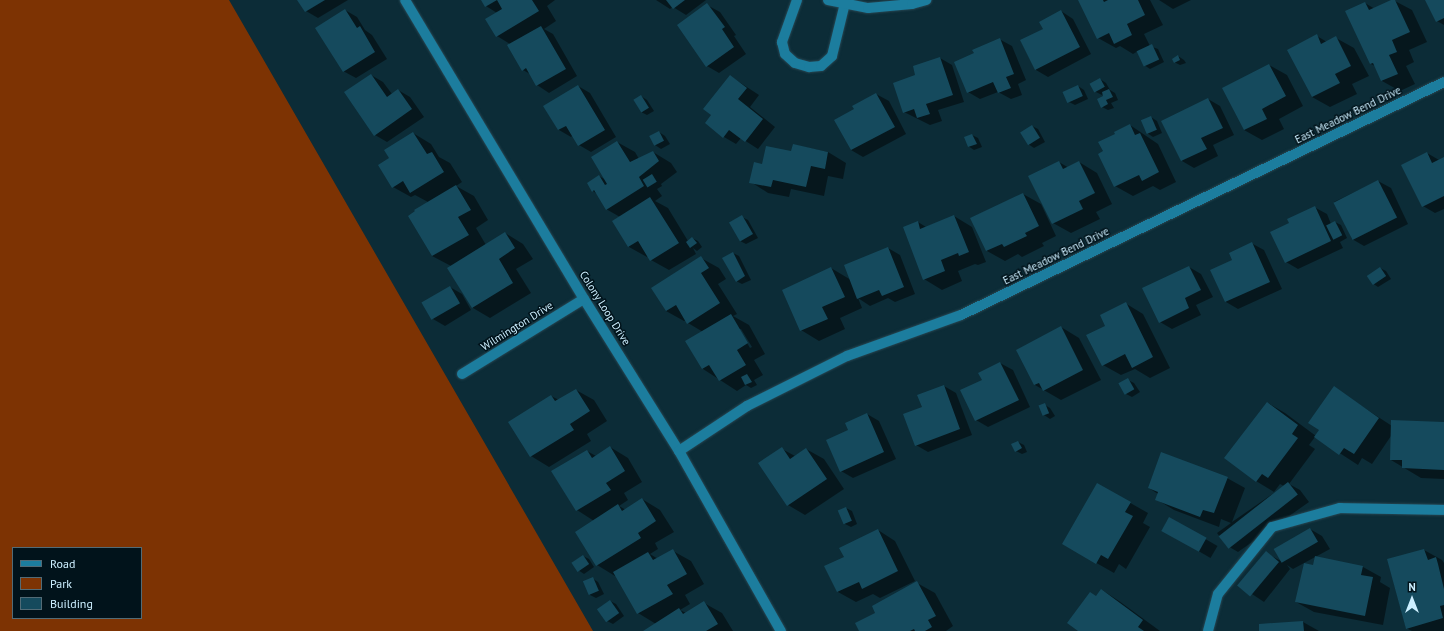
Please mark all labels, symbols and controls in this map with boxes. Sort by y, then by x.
street label: East Meadow Bend Drive [1293,84,1403,146]
street label: East Meadow Bend Drive [1001,225,1111,287]
street label: Colony Loop Drive [577,268,633,348]
street label: Wilmington Drive [479,299,555,353]
legend [12,547,142,619]
text: Road [50,556,75,571]
text: Park [50,576,72,591]
north arrow [1392,579,1432,619]
text: N [1408,580,1416,594]
text: Building [50,596,93,611]

